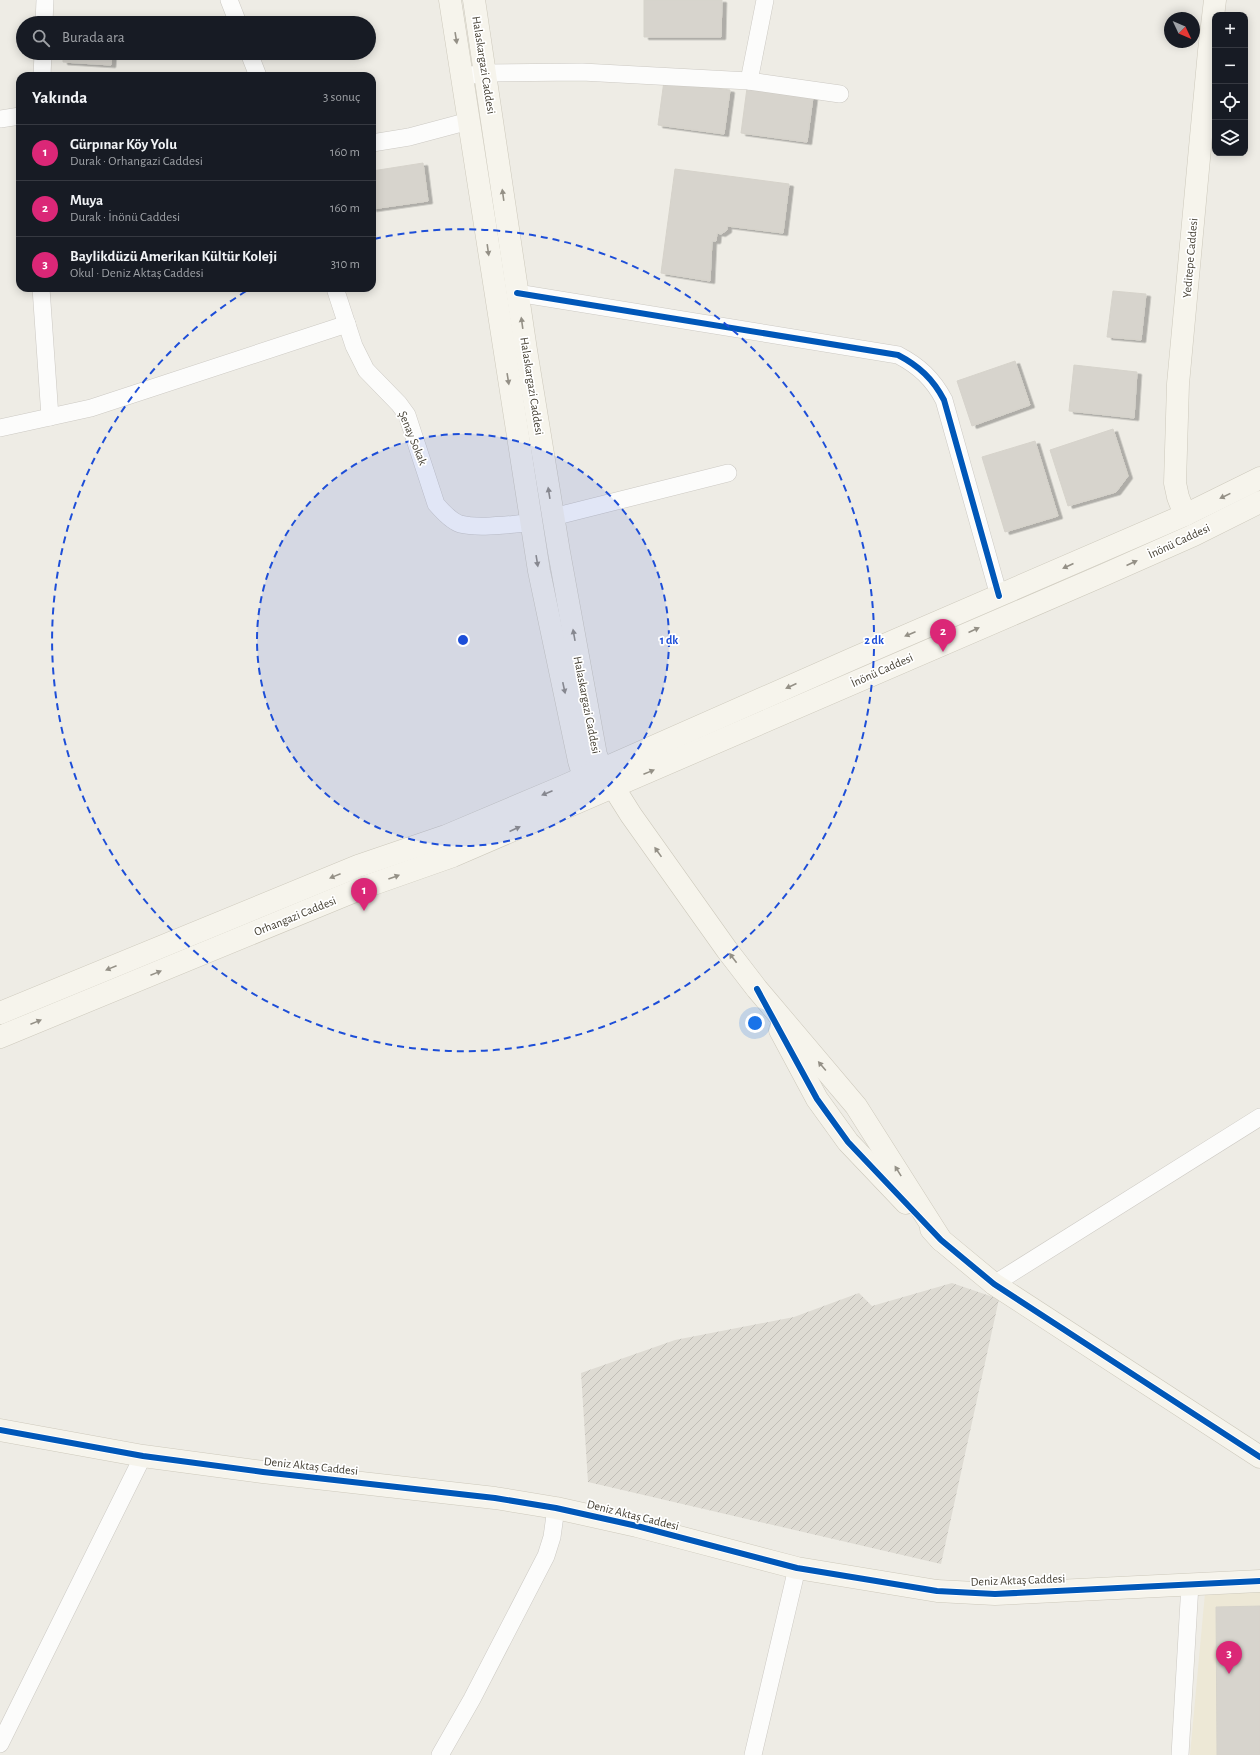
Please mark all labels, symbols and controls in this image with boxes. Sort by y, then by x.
north arrow [1164,12,1200,48]
map controls [1212,12,1248,156]
button: + [1212,12,1248,48]
street label: Halaskargazi Caddesi [470,15,498,115]
search box [16,16,376,60]
icon: search [30,27,52,49]
text: Burada ara [62,30,125,45]
one-way arrow [453,32,459,45]
button: − [1212,48,1248,84]
button: locate [1212,84,1248,120]
text: Yakında [32,89,88,106]
text: 3 sonuç [323,91,360,104]
button: layers [1212,120,1248,156]
text: Gürpınar Köy Yolu [70,137,177,152]
text: 1 [43,146,47,159]
text: 160 m [330,146,360,159]
text: Durak · Orhangazi Caddesi [70,155,203,168]
one-way arrow [500,189,506,201]
text: Muya [70,193,103,208]
text: 2 [42,202,48,215]
text: 160 m [330,202,360,215]
text: Durak · İnönü Caddesi [70,211,180,224]
street label: Yeditepe Caddesi [1181,218,1199,298]
one-way arrow [485,244,491,256]
text: Baylikdüzü Amerikan Kültür Koleji [70,249,277,264]
text: 3 [42,258,48,271]
text: 310 m [331,258,360,271]
text: Okul · Deniz Aktaş Caddesi [70,267,204,280]
one-way arrow [519,317,525,330]
street label: Halaskargazi Caddesi [518,336,546,436]
one-way arrow [505,372,511,385]
street label: Şenay Sokak [396,409,429,468]
one-way arrow [546,487,552,499]
one-way arrow [1219,493,1231,499]
street label: İnönü Caddesi [1146,521,1212,560]
one-way arrow [534,555,540,567]
one-way arrow [1126,560,1137,566]
one-way arrow [1062,563,1074,569]
pin: 2 [930,619,956,652]
one-way arrow [968,627,979,633]
one-way arrow [571,629,577,641]
one-way arrow [904,631,916,637]
centre of rings [456,633,470,647]
text: 1 dk [660,634,678,646]
text: 2 dk [864,634,884,646]
street label: İnönü Caddesi [849,650,915,689]
street label: Halaskargazi Caddesi [572,655,602,755]
one-way arrow [561,682,567,694]
one-way arrow [784,683,796,689]
one-way arrow [644,769,656,775]
one-way arrow [541,790,553,796]
one-way arrow [509,826,520,832]
one-way arrow [654,847,662,857]
one-way arrow [329,873,341,879]
one-way arrow [388,874,400,880]
pin: 1 [351,878,377,911]
street label: Orhangazi Caddesi [252,894,338,938]
one-way arrow [729,953,737,963]
one-way arrow [105,965,117,971]
one-way arrow [151,970,162,976]
your location [745,1013,765,1033]
one-way arrow [31,1019,42,1025]
one-way arrow [818,1061,827,1070]
one-way arrow [894,1165,901,1177]
street label: Deniz Aktaş Caddesi [263,1455,359,1477]
street label: Deniz Aktaş Caddesi [586,1498,680,1532]
street label: Deniz Aktaş Caddesi [971,1572,1065,1588]
pin: 3 [1216,1641,1242,1674]

